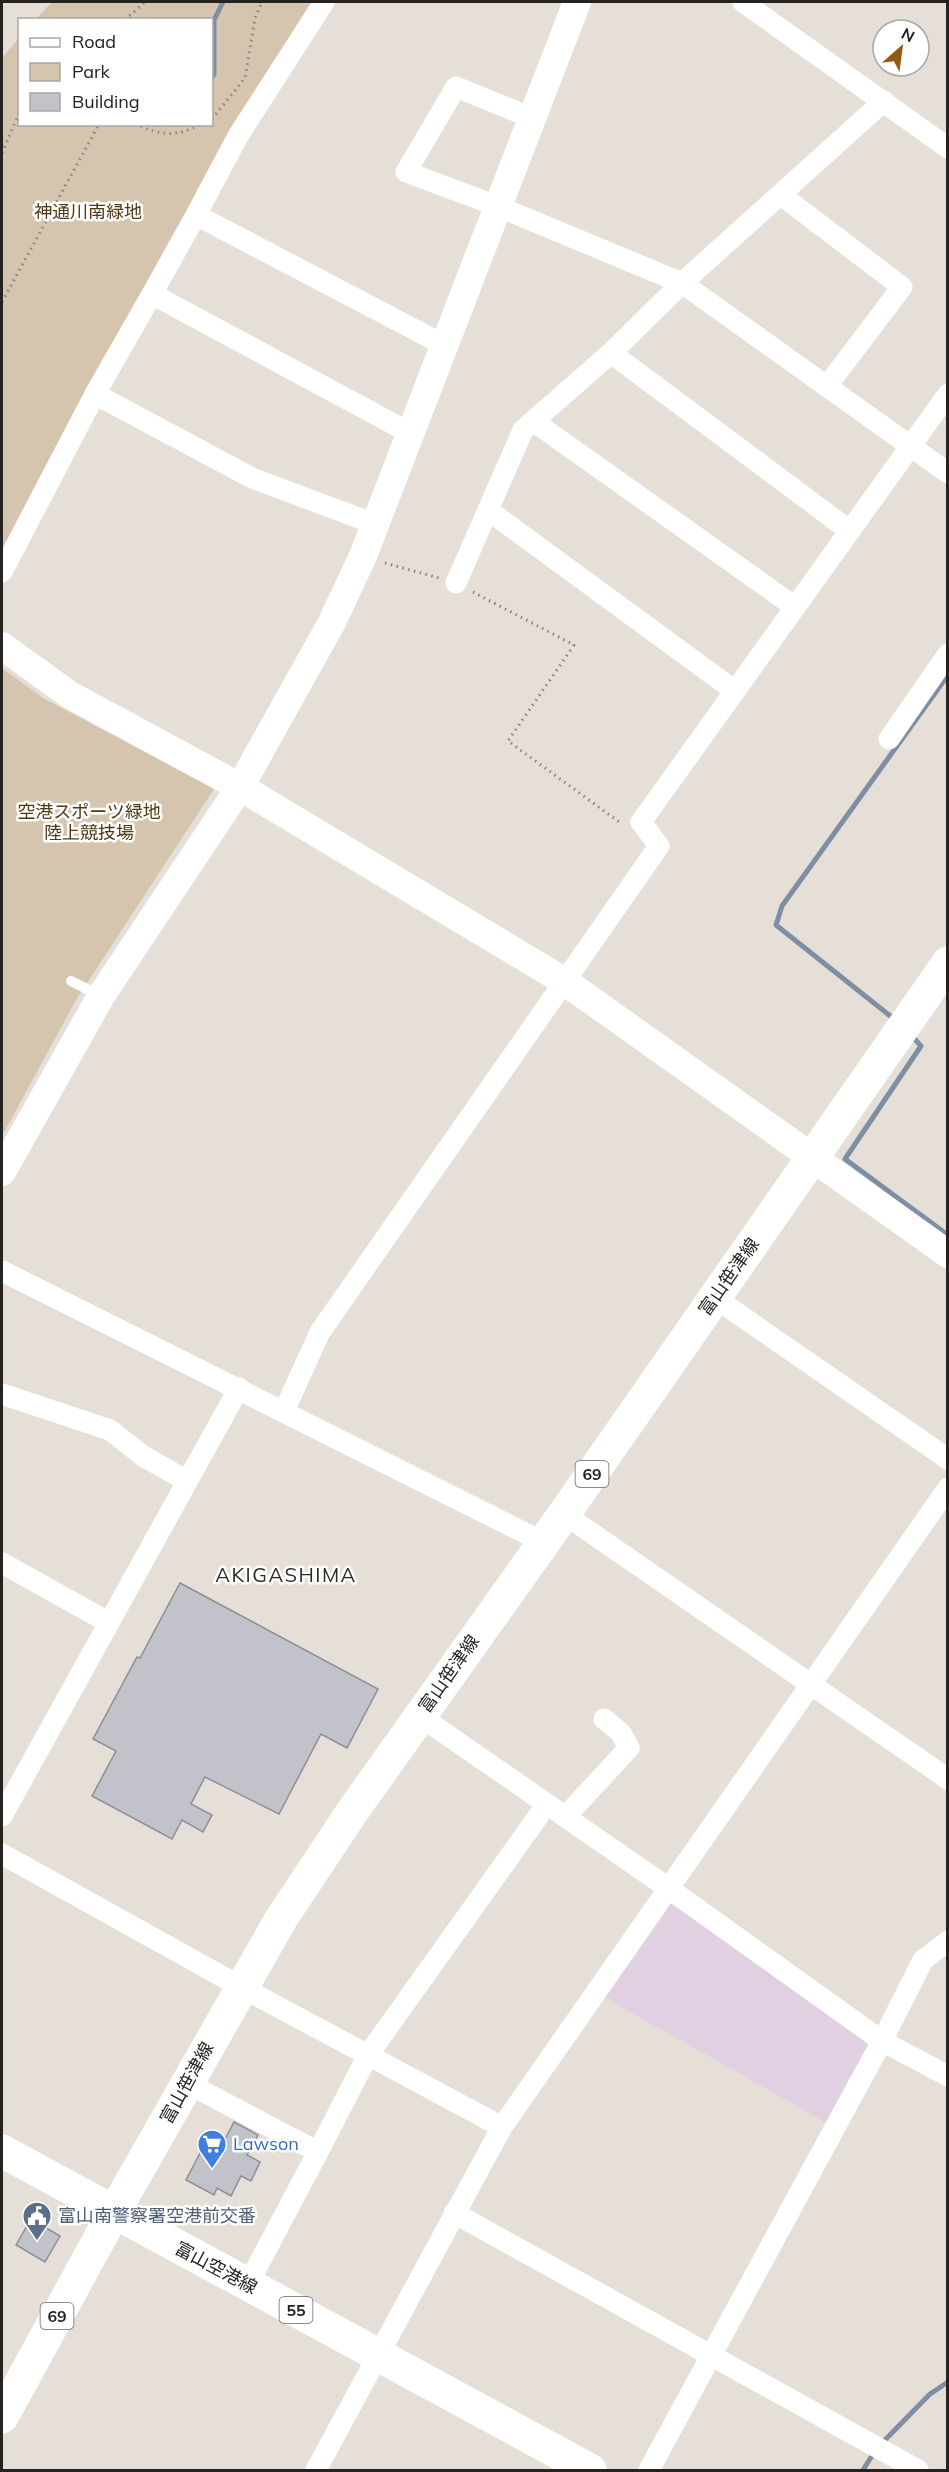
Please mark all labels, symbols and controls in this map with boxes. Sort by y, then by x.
legend [18,18,213,126]
north arrow [871,18,931,78]
text: N [898,23,918,46]
text: Road [72,30,116,53]
text: Park [72,60,111,83]
text: Building [72,90,140,113]
park label: 神通川南緑地 [34,200,142,223]
park label: 空港スポーツ緑地 陸上競技場 [17,800,161,844]
street label: 富山笹津線 [693,1233,764,1320]
road number: 69 [576,1461,608,1487]
district label: AKIGASHIMA [215,1562,357,1587]
street label: 富山笹津線 [413,1630,484,1717]
street label: 富山笹津線 [155,2038,218,2128]
supermarket icon: Lawson [196,2128,228,2170]
place label: Lawson [233,2132,299,2155]
public building icon: 富山南警察署空港前交番 [21,2200,53,2242]
place label: 富山南警察署空港前交番 [58,2204,256,2227]
street label: 富山空港線 [171,2236,261,2299]
road number: 55 [280,2297,312,2323]
road number: 69 [40,2303,74,2329]

